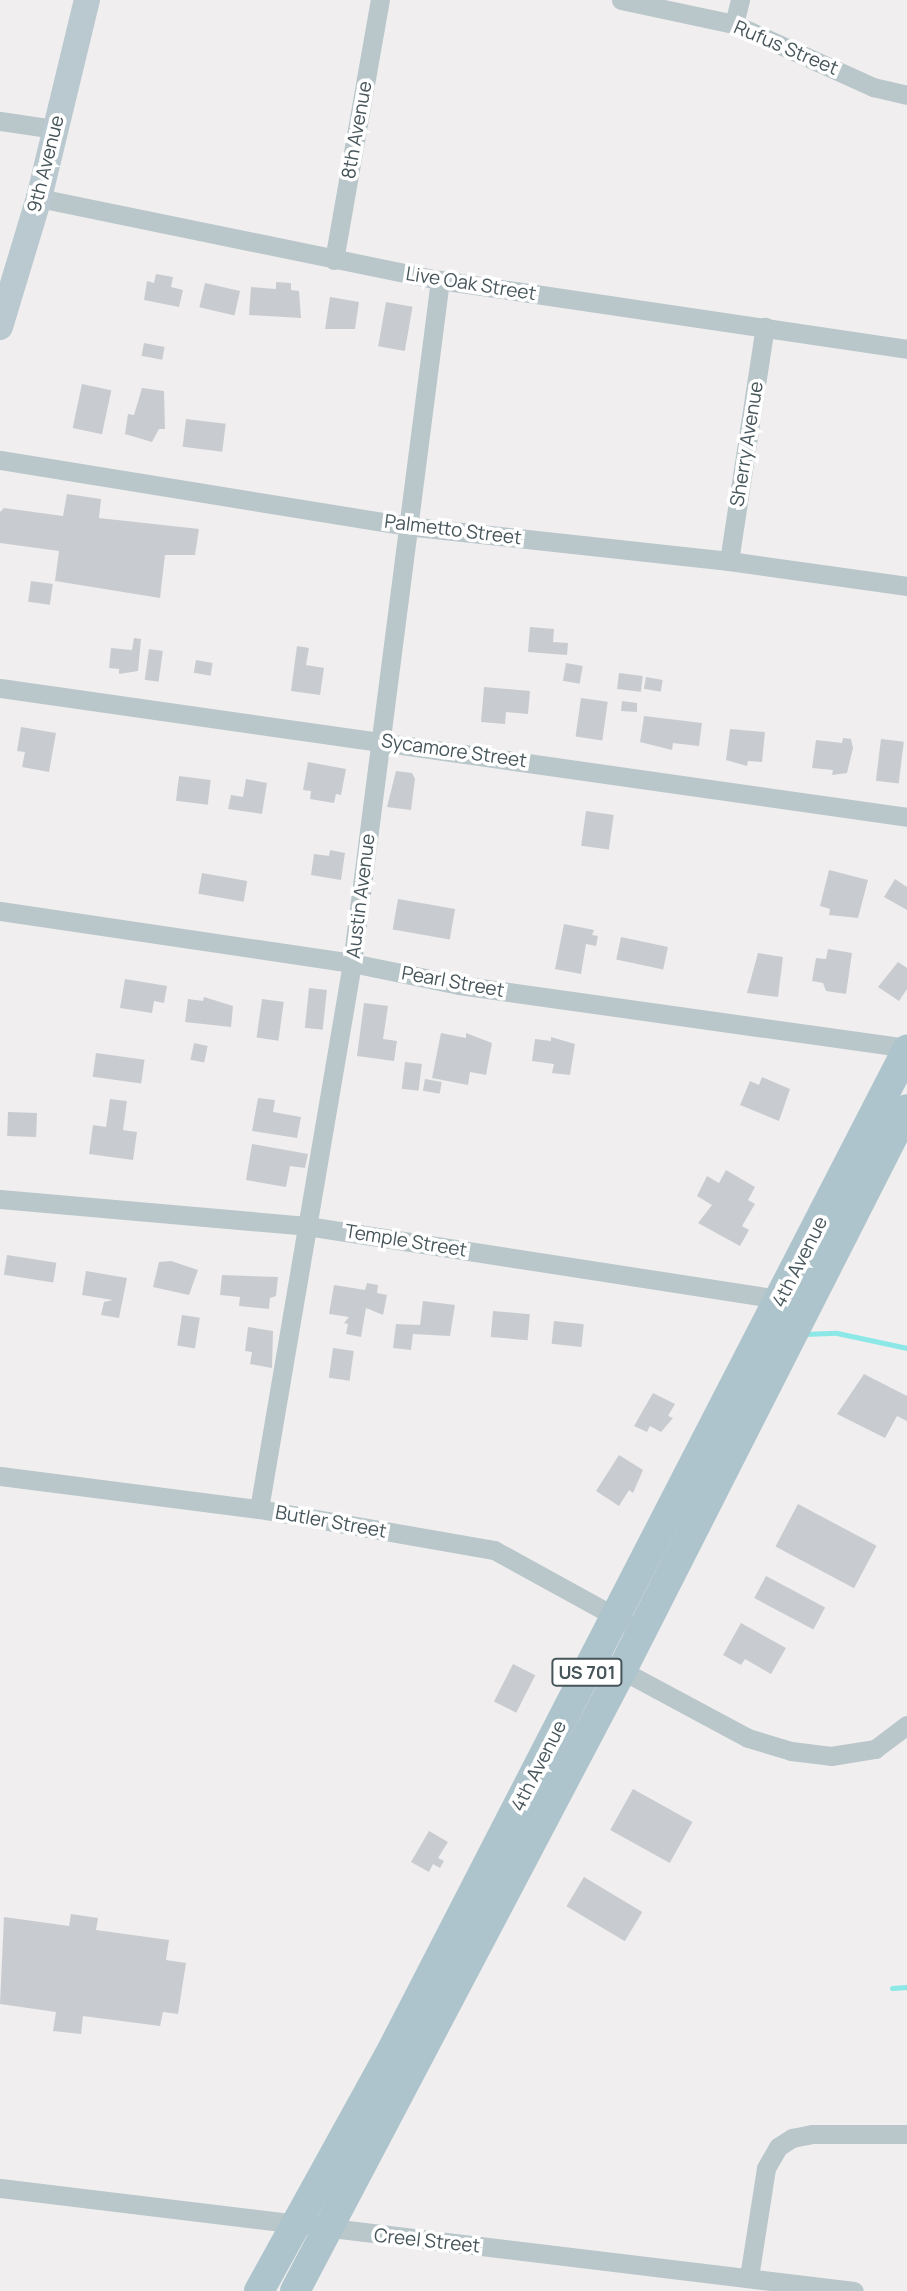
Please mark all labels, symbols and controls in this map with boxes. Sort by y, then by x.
street label: Rufus Street [731,16,841,80]
street label: 8th Avenue [337,79,377,181]
street label: 9th Avenue [23,113,69,215]
street label: Live Oak Street [404,262,538,306]
street label: Sherry Avenue [726,380,768,508]
street label: Palmetto Street [383,510,523,550]
street label: Sycamore Street [380,729,528,773]
street label: Austin Avenue [342,832,380,960]
street label: Pearl Street [400,962,506,1002]
street label: 4th Avenue [767,1213,833,1311]
street label: Temple Street [343,1220,469,1262]
street label: Butler Street [274,1501,388,1543]
road number: US 701 [550,1658,624,1686]
street label: 4th Avenue [506,1717,572,1815]
street label: Creel Street [373,2224,481,2258]

